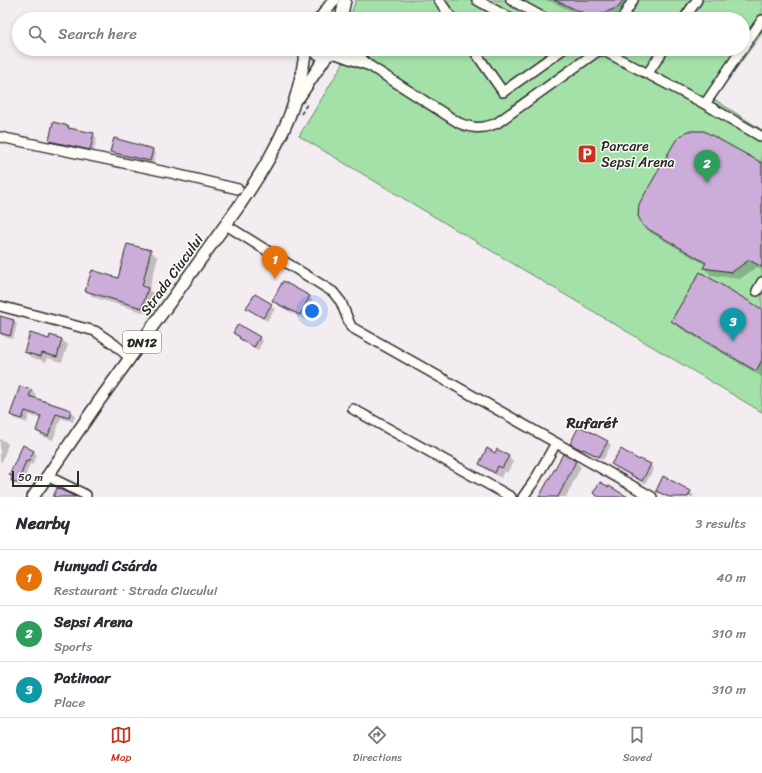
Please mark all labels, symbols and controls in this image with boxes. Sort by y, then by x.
search box [12,12,750,56]
text: Search here [58,21,137,47]
icon: search [26,23,48,45]
place label: Parcare Sepsi Arena [601,134,675,175]
parking icon: Parcare Sepsi Arena [576,143,598,165]
pin: 2 [694,150,720,183]
street label: Strada Ciucului [134,228,211,321]
pin: 1 [262,246,288,279]
your location [302,301,322,321]
pin: 3 [720,308,746,341]
road number: DN12 [123,331,161,353]
district label: Rufarét [565,410,619,436]
text: 50 m [18,468,43,487]
scale bar [12,469,79,488]
text: Nearby [16,508,70,538]
text: 3 results [695,512,746,535]
text: Hunyadi Csárda [54,553,157,579]
text: 1 [26,566,32,589]
text: 40 m [716,566,746,589]
text: Restaurant · Strada Ciucului [54,579,217,602]
text: Sepsi Arena [54,609,133,635]
text: 2 [25,622,33,645]
text: 310 m [712,622,746,645]
text: Sports [54,635,92,658]
text: Patinoar [54,665,111,691]
text: 3 [25,678,33,701]
text: 310 m [712,678,746,701]
text: Place [54,691,85,714]
tab: Map [110,724,132,767]
tab: Directions [353,724,402,767]
tab: Saved [623,724,652,767]

